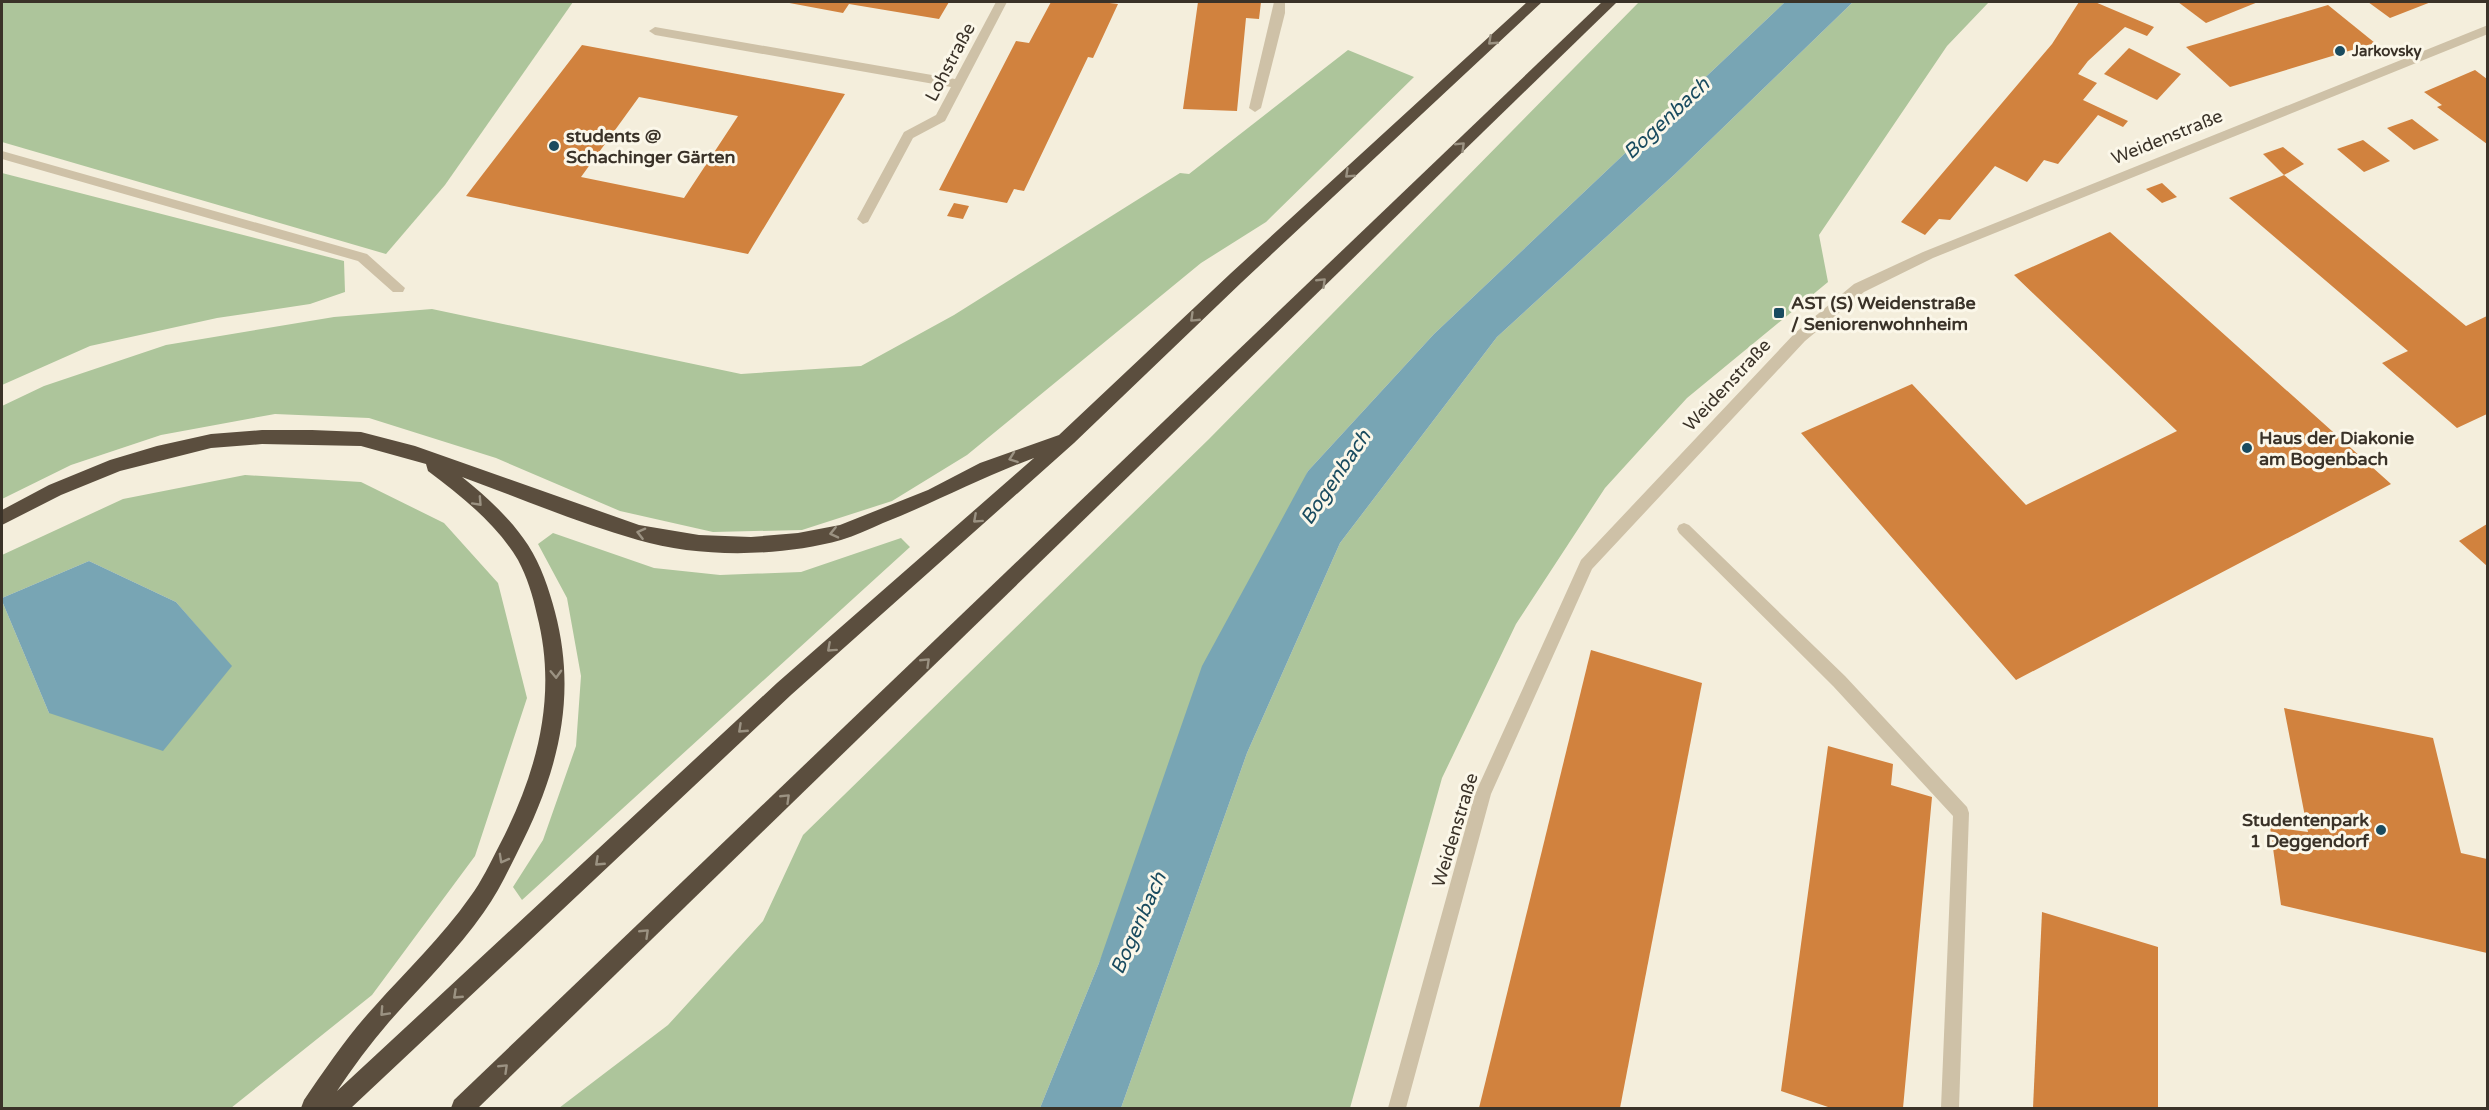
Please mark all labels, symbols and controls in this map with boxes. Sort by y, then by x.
street label: Lohstraße [920,19,980,105]
one-way arrow [1488,34,1499,45]
place label: Jarkovsky [2351,42,2422,61]
marker: Jarkovsky [2333,44,2347,58]
water label: Bogenbach [1619,72,1715,165]
street label: Weidenstraße [2108,105,2226,169]
place label: students @ Schachinger Gärten [566,125,735,168]
marker: students @ Schachinger Gärten [547,139,561,153]
one-way arrow [1454,142,1465,153]
one-way arrow [1345,166,1356,177]
one-way arrow [1314,278,1325,289]
place label: AST (S) Weidenstraße / Seniorenwohnheim [1791,292,1976,335]
marker: AST (S) Weidenstraße / Seniorenwohnheim [1772,306,1786,320]
one-way arrow [1190,311,1200,322]
street label: Weidenstraße [1679,334,1775,436]
water label: Bogenbach [1295,425,1377,529]
place label: Haus der Diakonie am Bogenbach [2259,427,2414,470]
marker: Haus der Diakonie am Bogenbach [2240,441,2254,455]
one-way arrow [1008,451,1019,463]
one-way arrow [471,495,482,505]
one-way arrow [973,512,984,523]
one-way arrow [829,526,839,539]
one-way arrow [636,527,646,540]
one-way arrow [827,641,838,652]
one-way arrow [919,659,930,670]
one-way arrow [550,669,563,678]
one-way arrow [738,722,748,733]
street label: Weidenstraße [1427,770,1483,890]
one-way arrow [778,794,789,805]
place label: Studentenpark 1 Deggendorf [2242,809,2370,852]
marker: Studentenpark 1 Deggendorf [2374,823,2388,837]
one-way arrow [499,852,510,863]
one-way arrow [595,855,606,866]
water label: Bogenbach [1106,868,1172,978]
one-way arrow [638,929,649,940]
one-way arrow [453,988,464,999]
one-way arrow [381,1005,392,1016]
one-way arrow [498,1064,508,1075]

